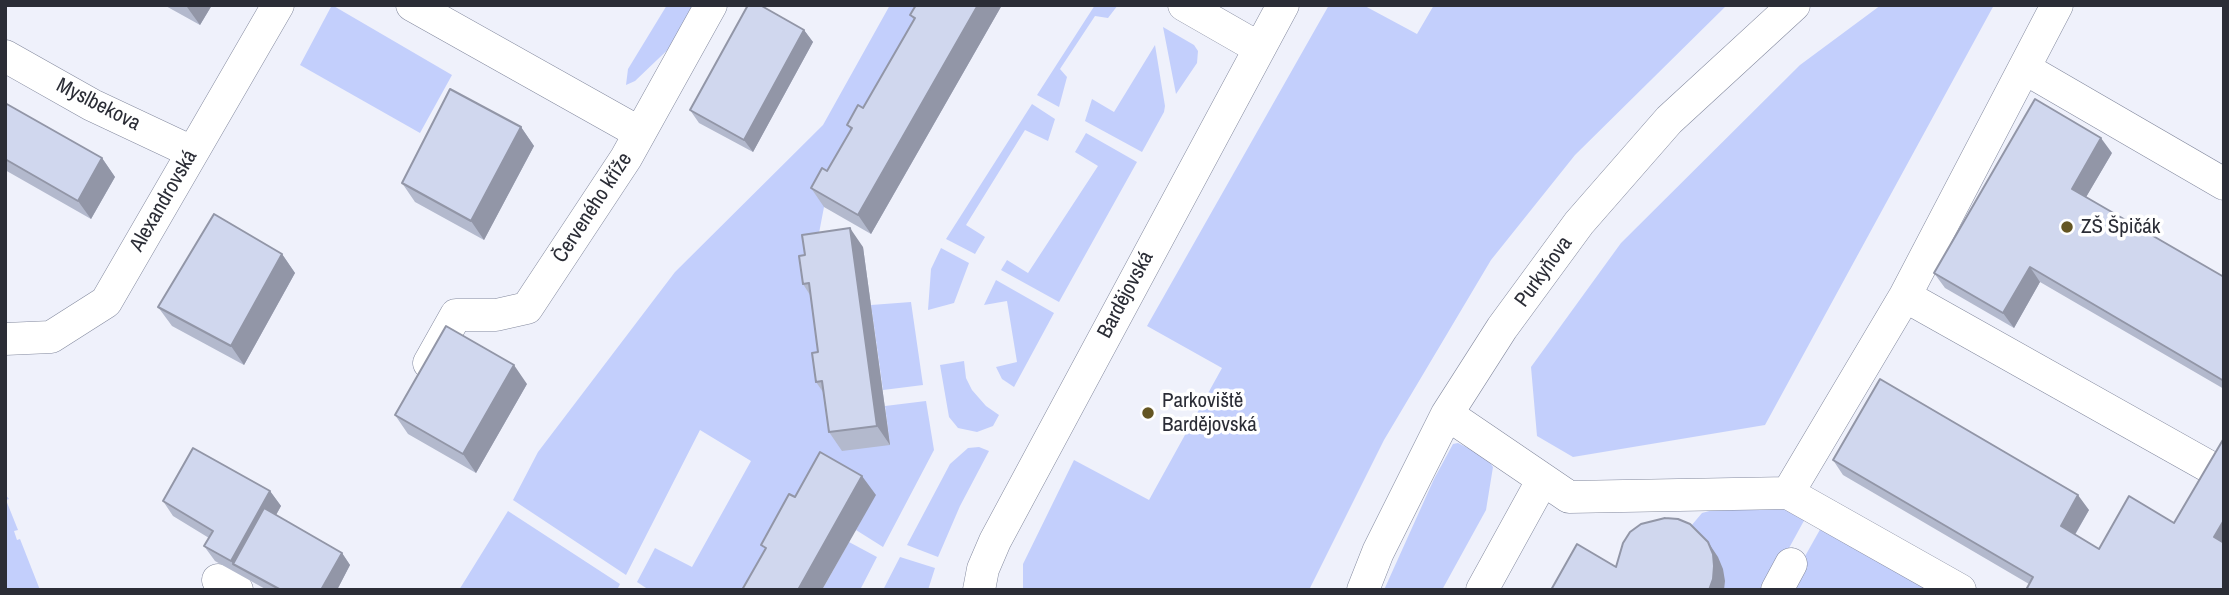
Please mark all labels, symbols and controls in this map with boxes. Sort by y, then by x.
street label: Myslbekova [52,73,144,137]
street label: Alexandrovská [125,146,203,256]
street label: Červeného kříže [548,148,638,268]
place label: ZŠ Špičák [2081,214,2160,240]
marker: ZŠ Špičák [2059,219,2075,235]
street label: Purkyňova [1510,232,1578,312]
street label: Bardějovská [1093,247,1159,343]
place label: Parkoviště Bardějovská [1162,388,1257,438]
marker: Parkoviště Bardějovská [1140,405,1156,421]

